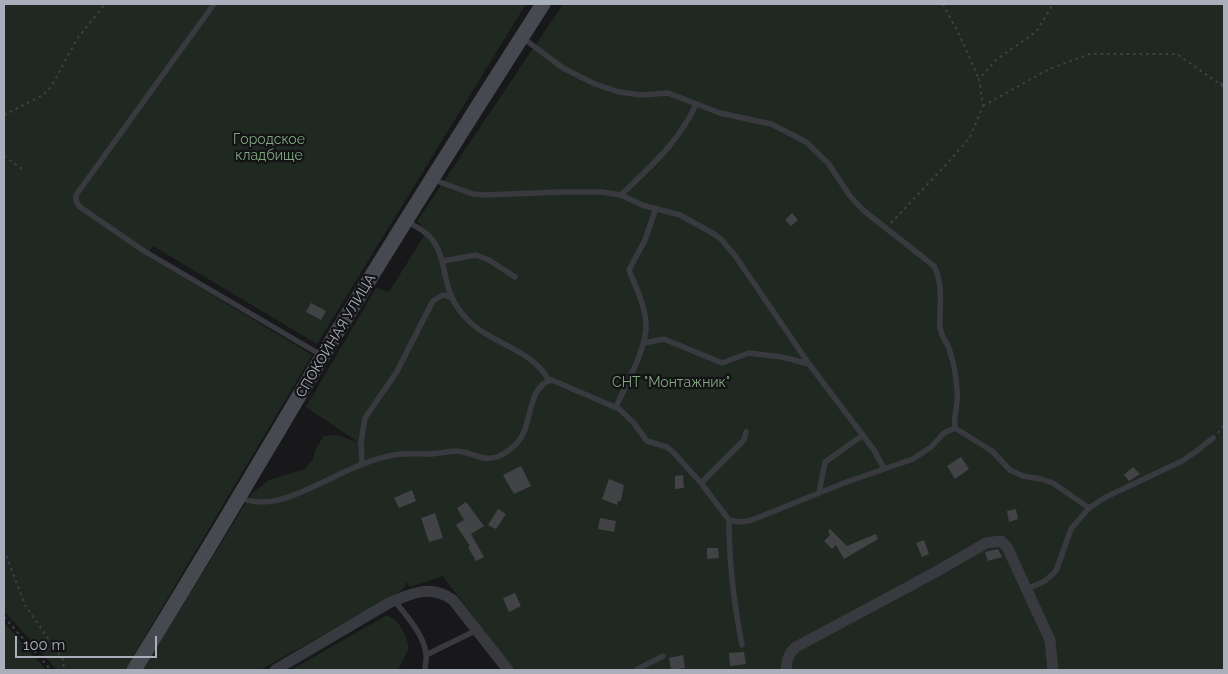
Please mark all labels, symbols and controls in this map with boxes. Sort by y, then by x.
park label: Городское кладбище [233,132,305,164]
street label: СПОКОЙНАЯ УЛИЦА [292,271,380,401]
park label: СНТ "Монтажник" [612,375,730,391]
scale bar [18,626,160,658]
text: 100 m [23,636,65,654]

